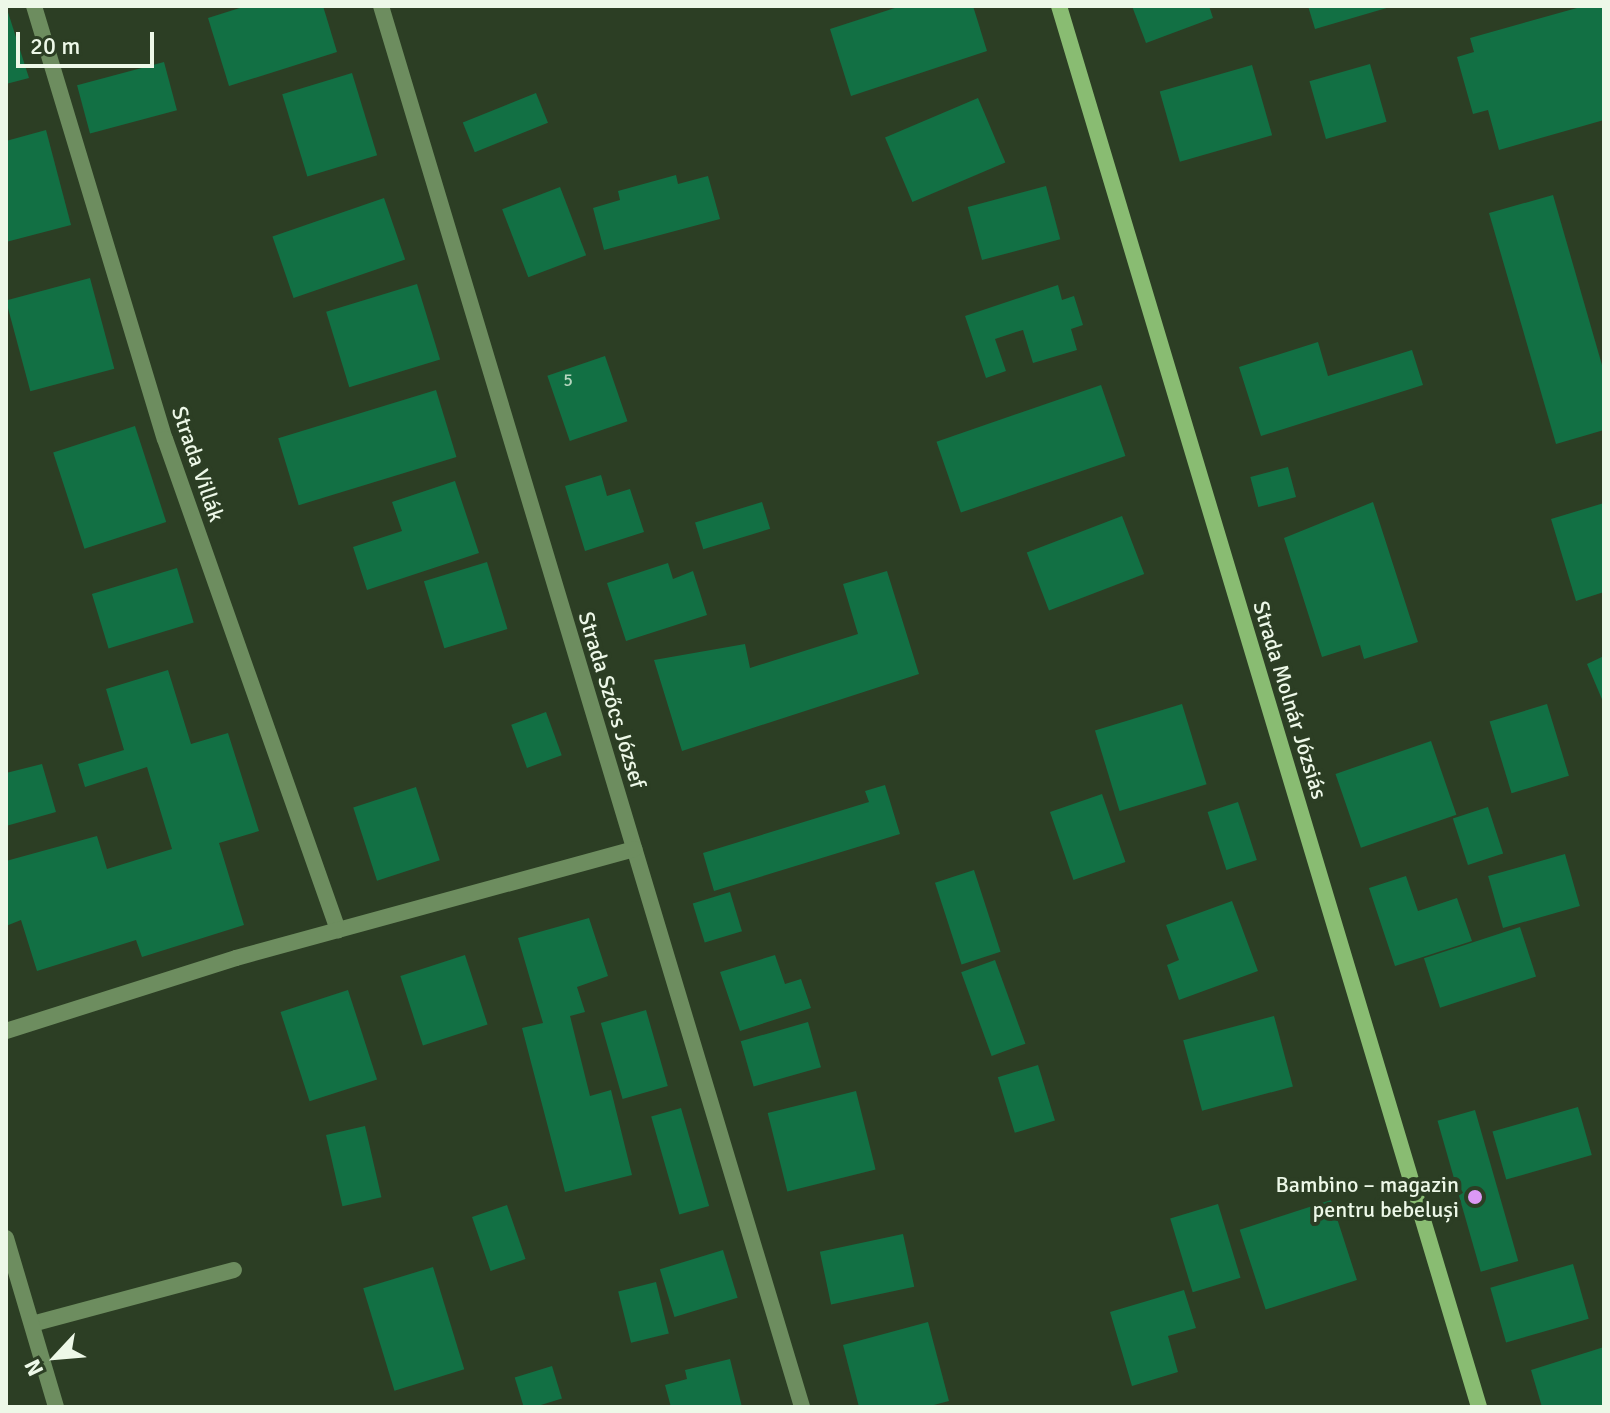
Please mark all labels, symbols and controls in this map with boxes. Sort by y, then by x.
scale bar [20,16,158,66]
text: 20 m [30,31,80,61]
house number: 5 [563,369,573,391]
street label: Strada Villák [166,403,230,525]
street label: Strada Molnár Józsiás [1247,598,1333,802]
street label: Strada Szőcs József [573,609,651,791]
place label: Bambino – magazin pentru bebeluși [1275,1171,1459,1222]
marker: Bambino – magazin pentru bebeluși [1466,1188,1484,1206]
north arrow [16,1317,96,1397]
text: N [18,1355,49,1381]

